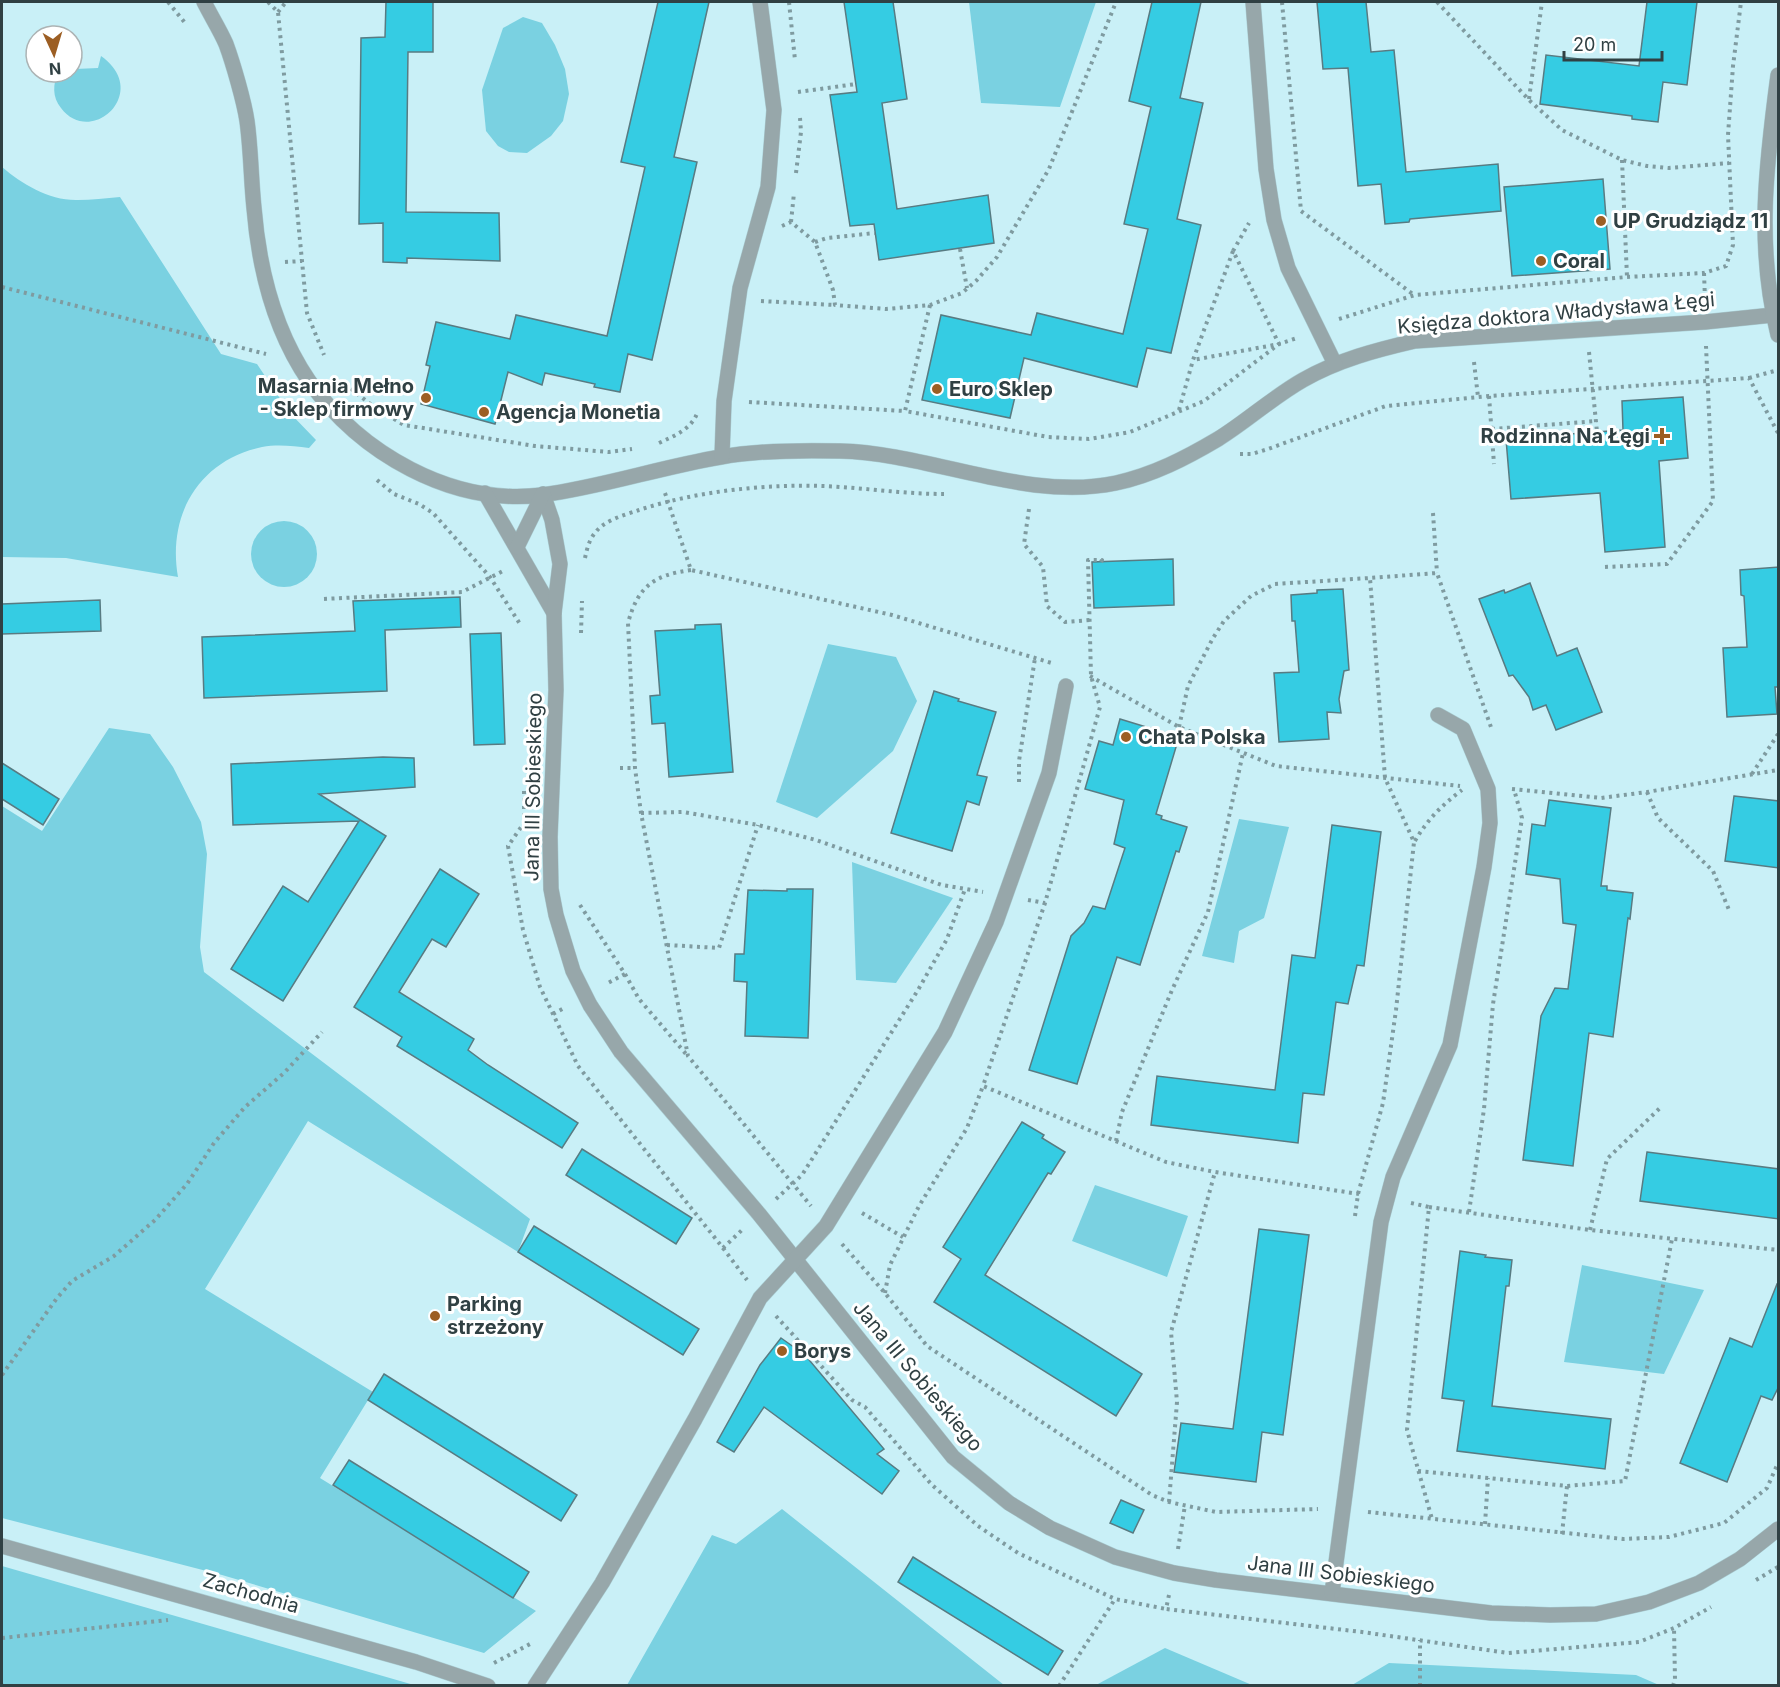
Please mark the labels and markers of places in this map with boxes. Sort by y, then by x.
place label: UP Grudziądz 11 [1613,209,1768,233]
marker: UP Grudziądz 11 [1594,214,1608,228]
place label: Coral [1553,249,1605,273]
marker: Coral [1534,254,1548,268]
place label: Masarnia Mełno - Sklep firmowy [258,374,414,421]
place label: Euro Sklep [949,377,1053,401]
marker: Euro Sklep [930,382,944,396]
marker: Masarnia Mełno - Sklep firmowy [419,391,433,405]
place label: Agencja Monetia [496,400,661,424]
marker: Agencja Monetia [477,405,491,419]
place label: Rodzinna Na Łęgi [1480,424,1650,448]
marker: Rodzinna Na Łęgi [1655,429,1669,443]
place label: Chata Polska [1138,725,1266,749]
marker: Chata Polska [1119,730,1133,744]
place label: Parking strzeżony [447,1292,544,1339]
marker: Parking strzeżony [428,1309,442,1323]
place label: Borys [794,1339,851,1363]
marker: Borys [775,1344,789,1358]

